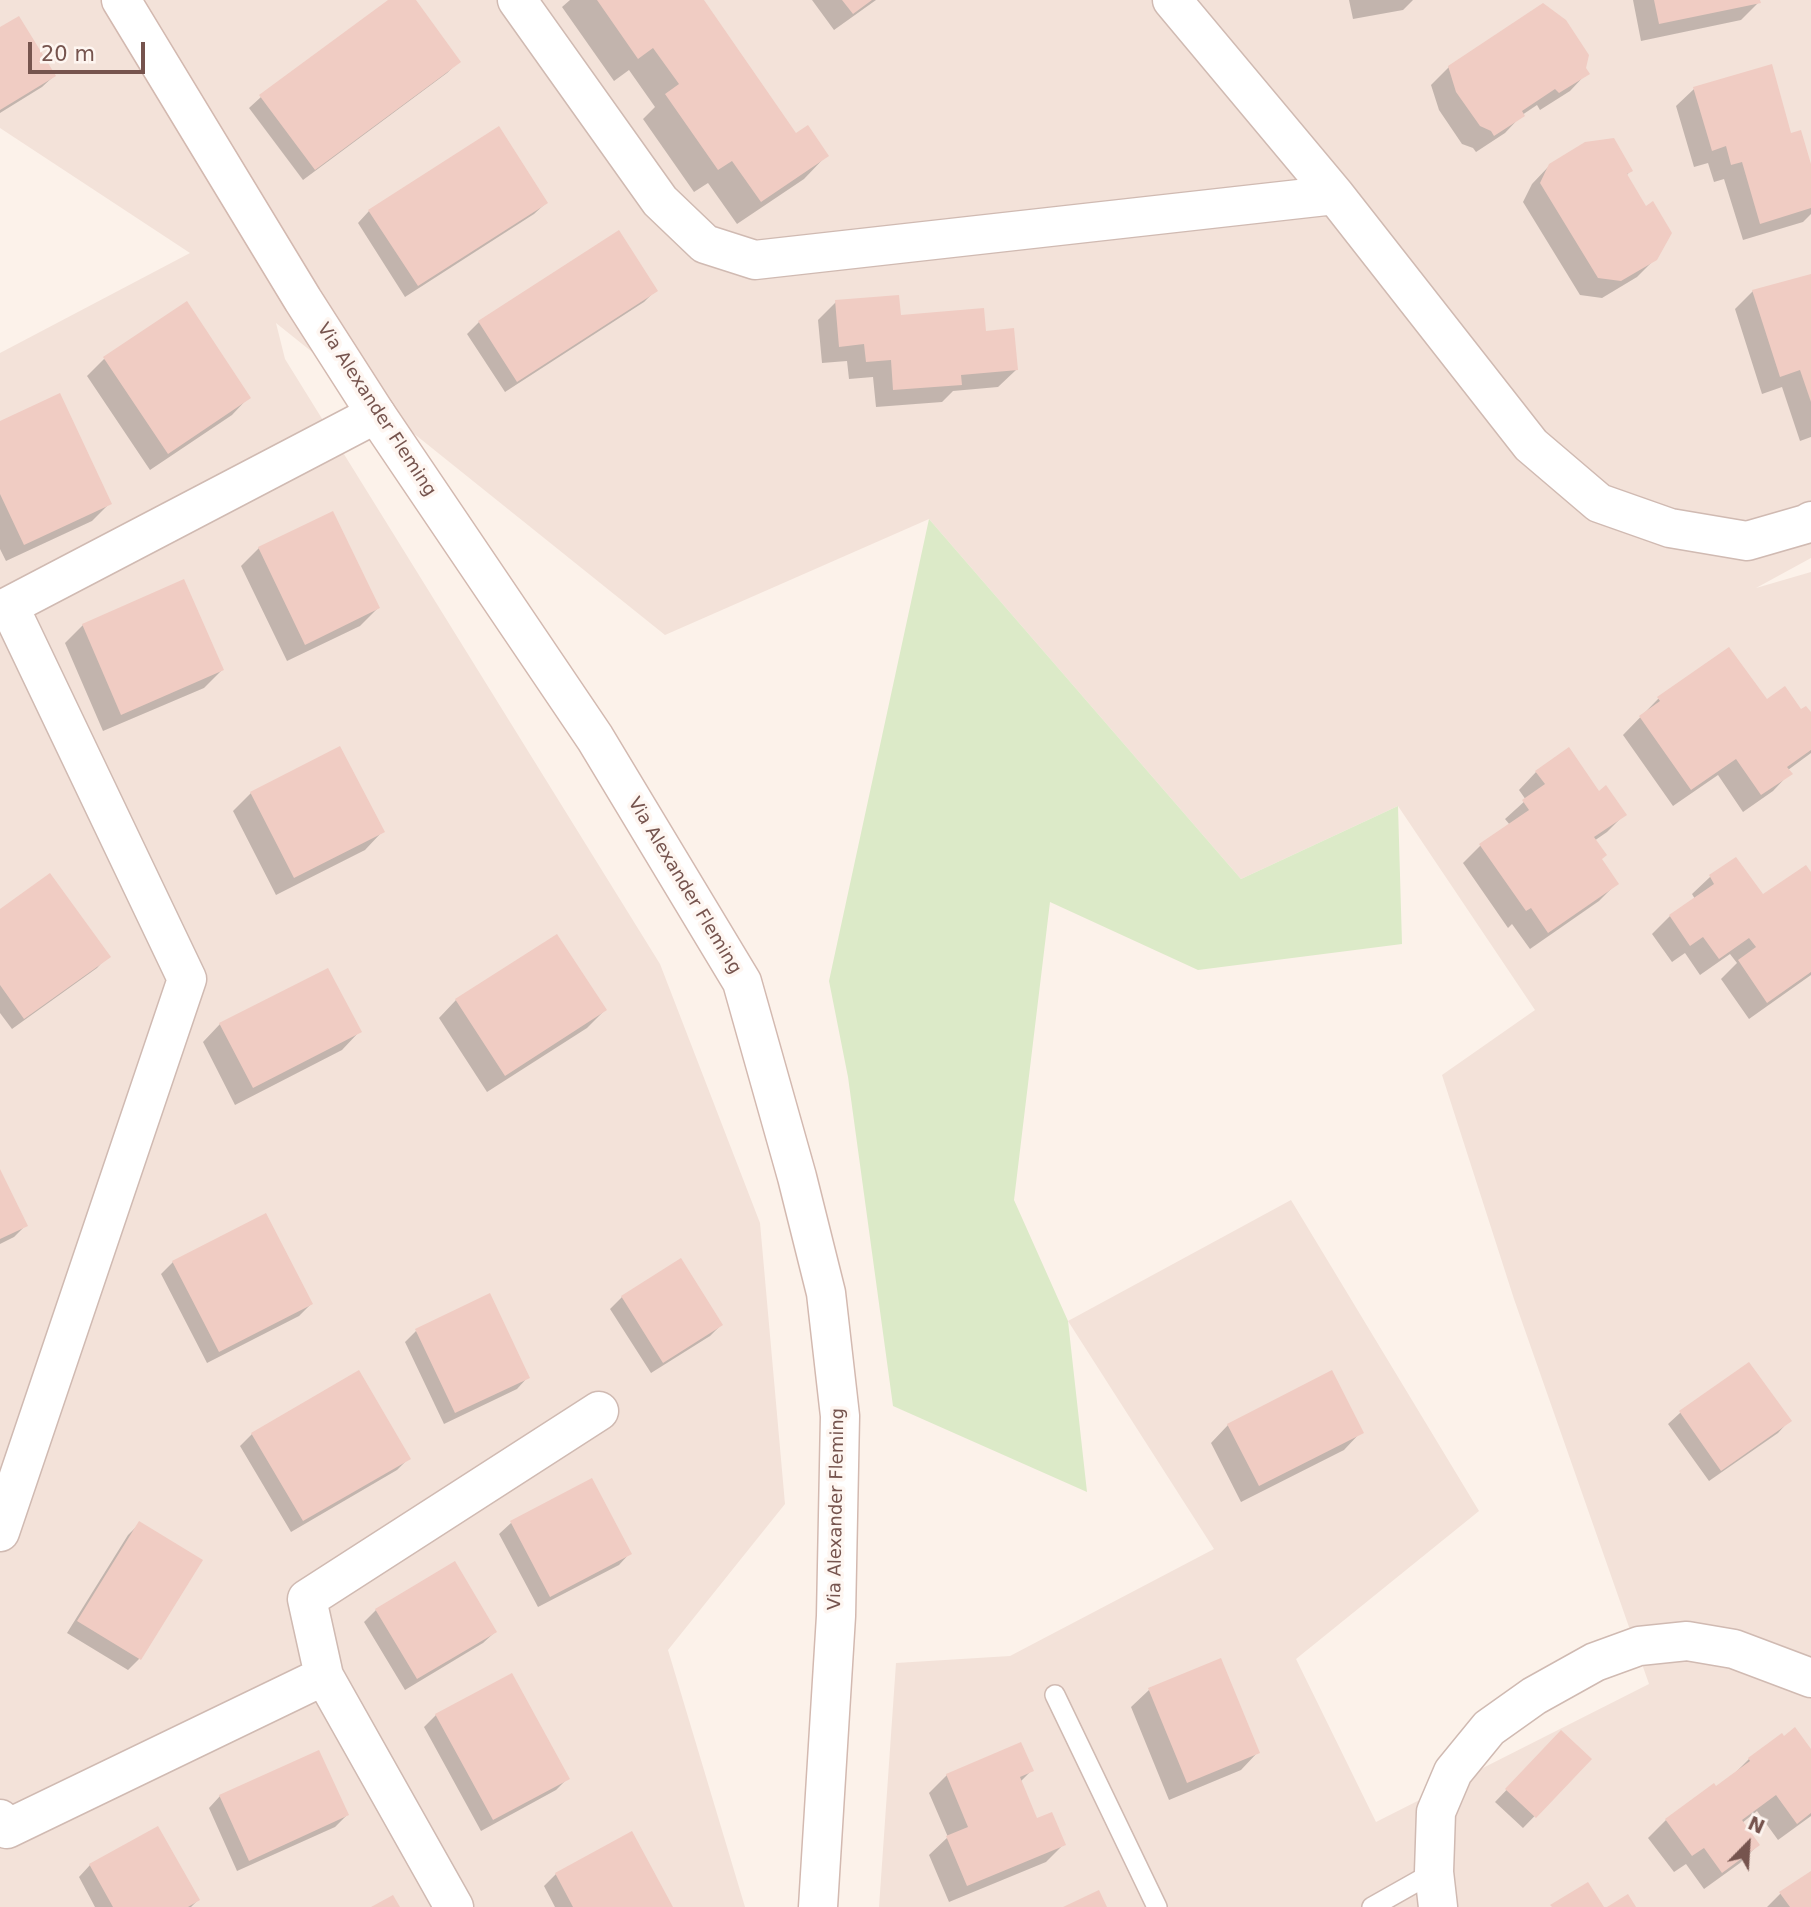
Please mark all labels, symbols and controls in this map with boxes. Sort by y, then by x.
scale bar [32,28,149,72]
text: 20 m [41,42,95,66]
street label: Via Alexander Fleming [312,319,440,501]
street label: Via Alexander Fleming [623,794,745,978]
street label: Via Alexander Fleming [824,1408,850,1610]
north arrow [1713,1809,1783,1879]
text: N [1745,1812,1768,1838]

